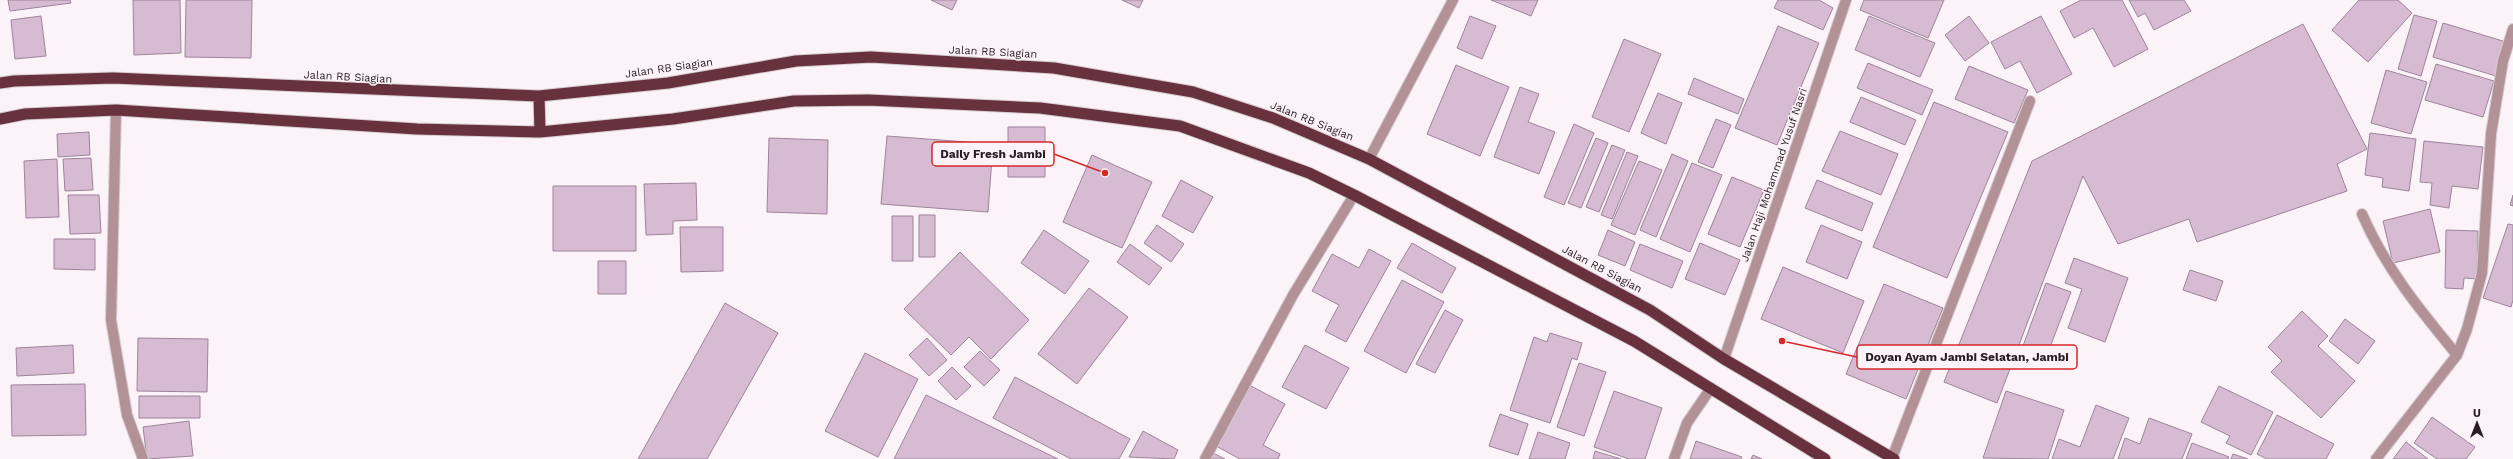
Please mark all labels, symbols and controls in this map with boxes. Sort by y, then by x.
street label: Jalan RB Siagian [948,43,1038,61]
street label: Jalan RB Siagian [624,55,714,81]
street label: Jalan RB Siagian [303,68,393,86]
street label: Jalan Haji Mohammad Yusuf Nasri [1738,86,1810,264]
street label: Jalan RB Siagian [1268,98,1356,144]
callout: Daily Fresh Jambi [932,142,1054,166]
text: Daily Fresh Jambi [940,147,1046,161]
street label: Jalan RB Siagian [1560,242,1644,296]
callout: Doyan Ayam Jambi Selatan, Jambi [1857,345,2077,369]
text: Doyan Ayam Jambi Selatan, Jambi [1865,350,2069,364]
north arrow [2457,403,2497,443]
text: U [2473,407,2481,420]

